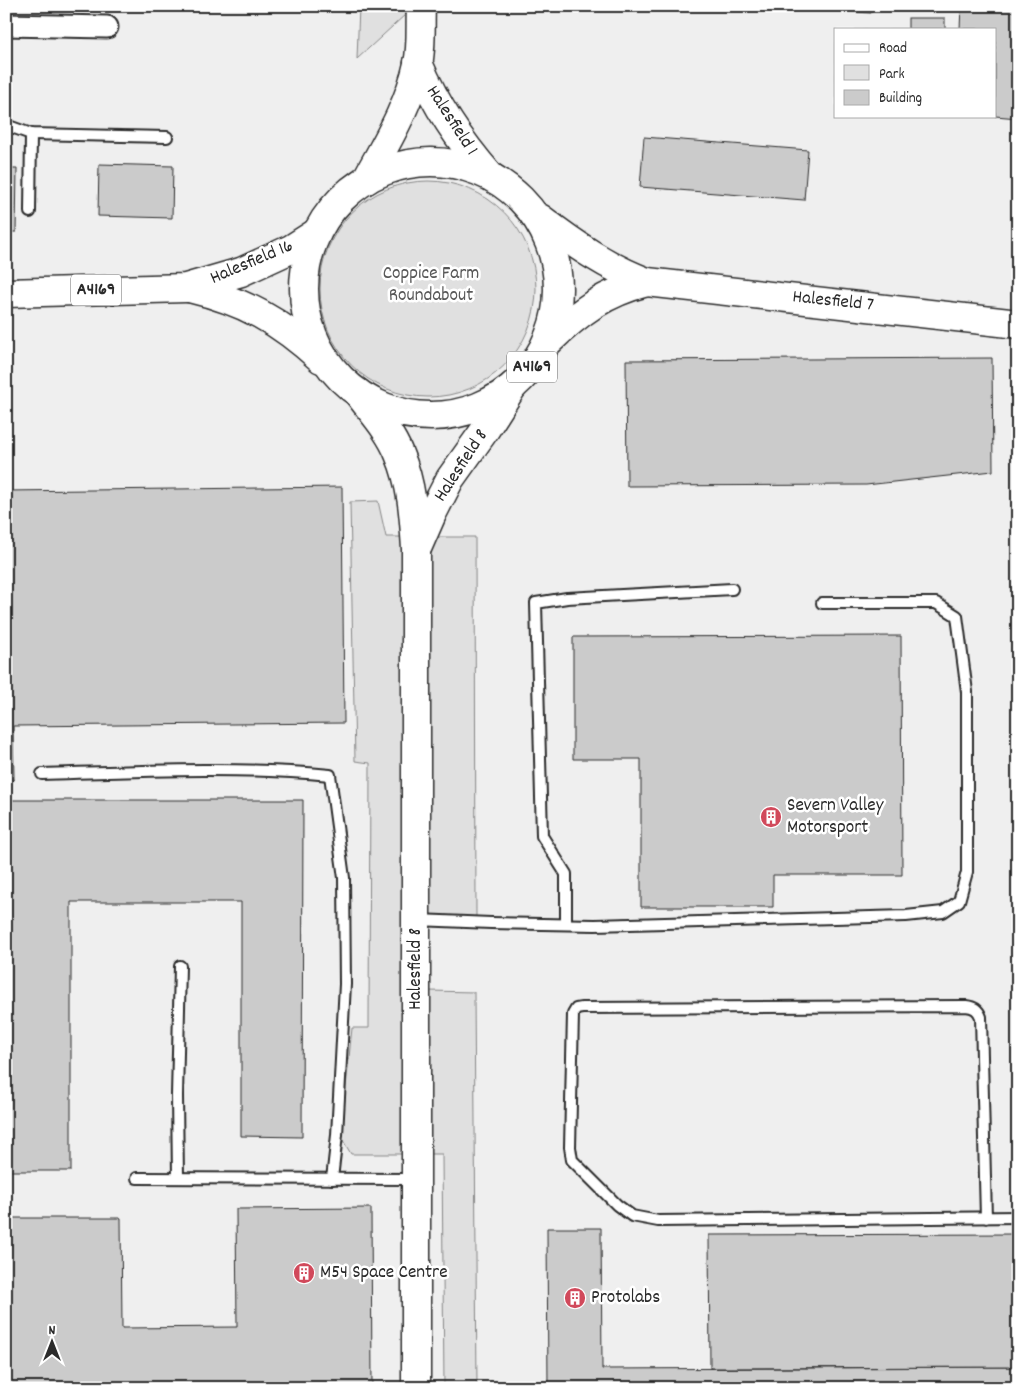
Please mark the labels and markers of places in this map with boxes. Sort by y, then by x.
place label: Severn Valley Motorsport [787,793,884,842]
building icon: Severn Valley Motorsport [759,805,783,829]
place label: M54 Space Centre [320,1260,448,1287]
building icon: M54 Space Centre [292,1261,316,1285]
place label: Protolabs [591,1285,660,1312]
building icon: Protolabs [563,1286,587,1310]

